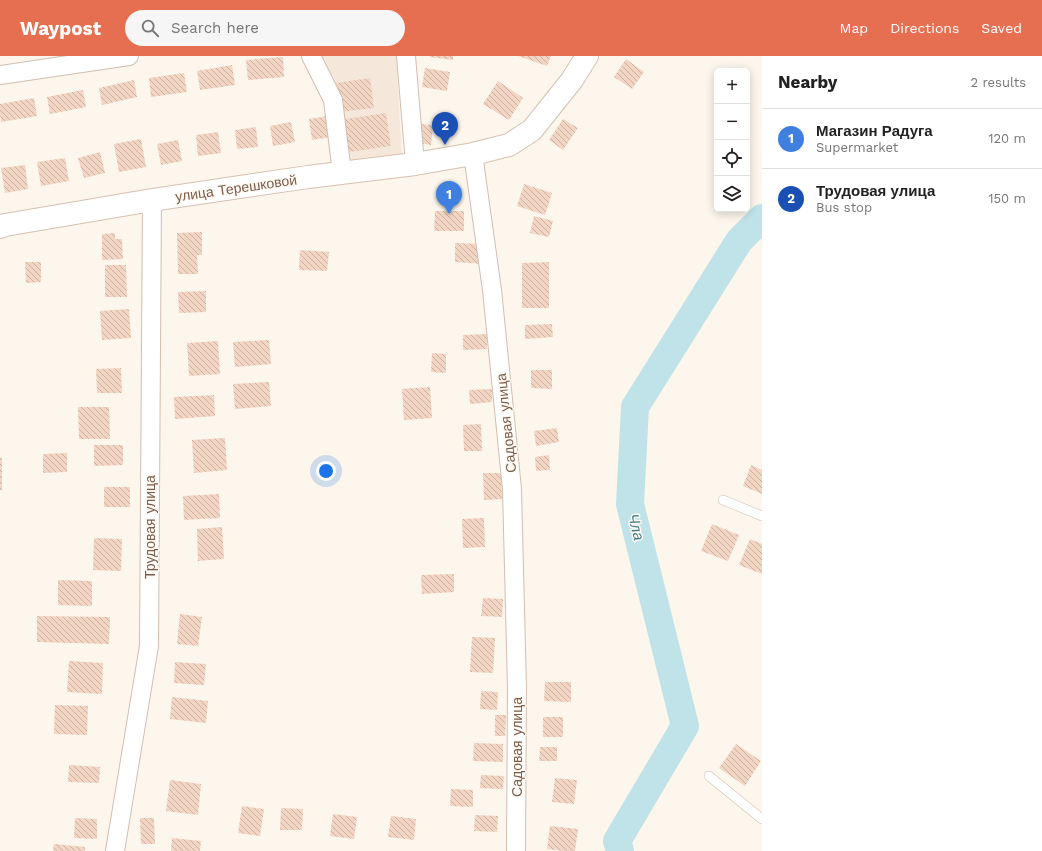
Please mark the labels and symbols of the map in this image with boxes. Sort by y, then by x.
pin: 2 [432,112,458,145]
street label: улица Терешковой [174,172,298,204]
pin: 1 [436,181,462,214]
street label: Садовая улица [493,372,519,474]
your location [316,461,336,481]
street label: Трудовая улица [142,475,158,579]
water label: Чла [624,512,648,542]
street label: Садовая улица [509,697,525,797]

